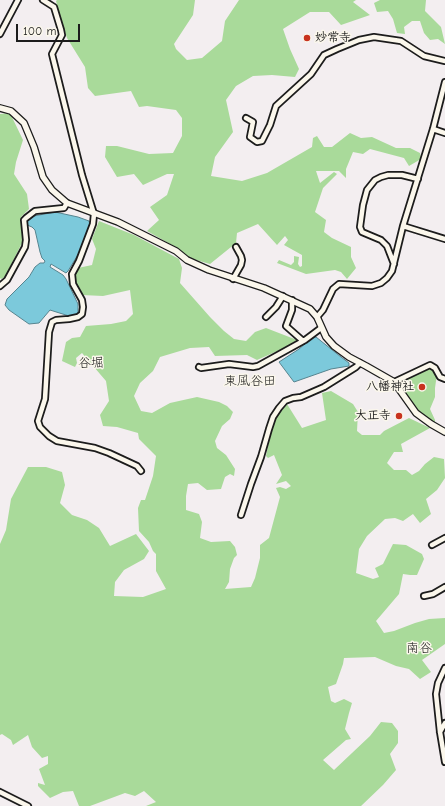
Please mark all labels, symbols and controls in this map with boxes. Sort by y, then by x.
scale bar [18,16,82,42]
text: 100 m [23,24,56,38]
place label: 妙常寺 [315,31,351,45]
marker: 妙常寺 [302,33,312,43]
district label: 谷堀 [78,355,104,371]
district label: 東風谷田 [224,373,276,389]
place label: 八幡神社 [366,380,414,394]
marker: 八幡神社 [417,382,427,392]
place label: 大正寺 [355,409,391,423]
marker: 大正寺 [394,411,404,421]
district label: 南谷 [406,640,432,656]

